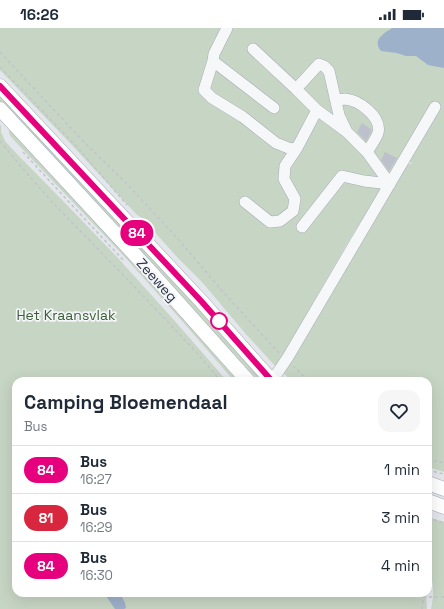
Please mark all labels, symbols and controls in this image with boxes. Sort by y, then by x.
text: 16:26 [20,5,59,24]
line badge: 84 [119,220,155,246]
text: 84 [128,224,146,242]
street label: Zeeweg [133,254,181,306]
park label: Het Kraansvlak [16,306,116,324]
unlabelled marker [210,312,228,330]
text: Camping Bloemendaal [24,390,228,415]
button: heart [378,390,420,432]
text: Bus [24,418,47,435]
text: Bus [80,452,107,471]
text: 1 min [384,460,420,479]
text: 84 [37,461,55,479]
text: 16:27 [80,471,112,488]
text: Bus [80,500,107,519]
text: 3 min [381,508,420,527]
text: 81 [39,509,53,527]
text: 16:29 [80,519,112,536]
text: Bus [80,548,107,567]
text: 4 min [381,556,420,575]
text: 84 [37,557,55,575]
text: 16:30 [80,567,113,584]

